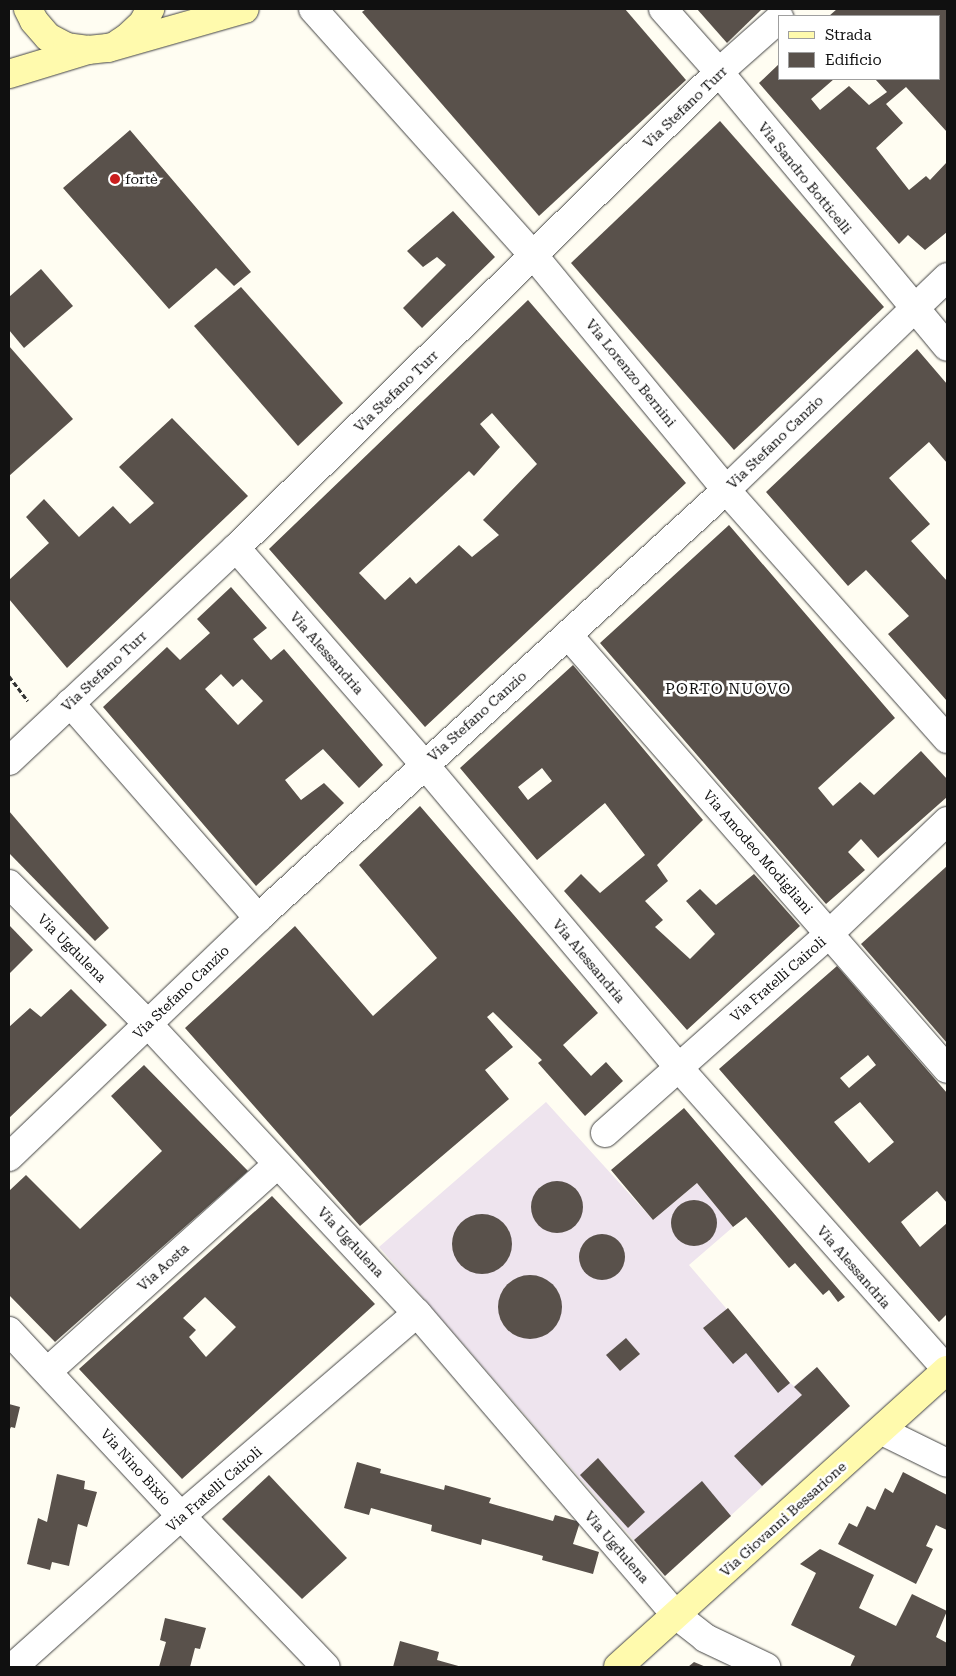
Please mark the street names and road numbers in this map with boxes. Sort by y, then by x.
street label: Via Stefano Turr [640,63,730,151]
street label: Via Sandro Botticelli [755,119,855,237]
street label: Via Lorenzo Bernini [582,316,680,430]
street label: Via Stefano Turr [351,347,441,435]
street label: Via Stefano Canzio [723,392,827,492]
street label: Via Alessandria [287,608,367,698]
street label: Via Stefano Turr [58,627,150,715]
street label: Via Stefano Canzio [424,667,530,765]
street label: Via Amodeo Modigliani [700,787,816,917]
street label: Via Ugdulena [34,910,110,986]
street label: Via Alessandria [549,916,629,1006]
street label: Via Fratelli Cairoli [727,933,829,1025]
street label: Via Stefano Canzio [129,942,233,1042]
street label: Via Ugdulena [314,1203,388,1281]
street label: Via Alessandria [814,1222,894,1312]
street label: Via Aosta [134,1240,192,1294]
street label: Via Nino Bixio [97,1425,175,1509]
street label: Via Fratelli Cairoli [163,1443,265,1535]
street label: Via Giovanni Bessarione [716,1458,850,1580]
street label: Via Ugdulena [581,1508,653,1586]

